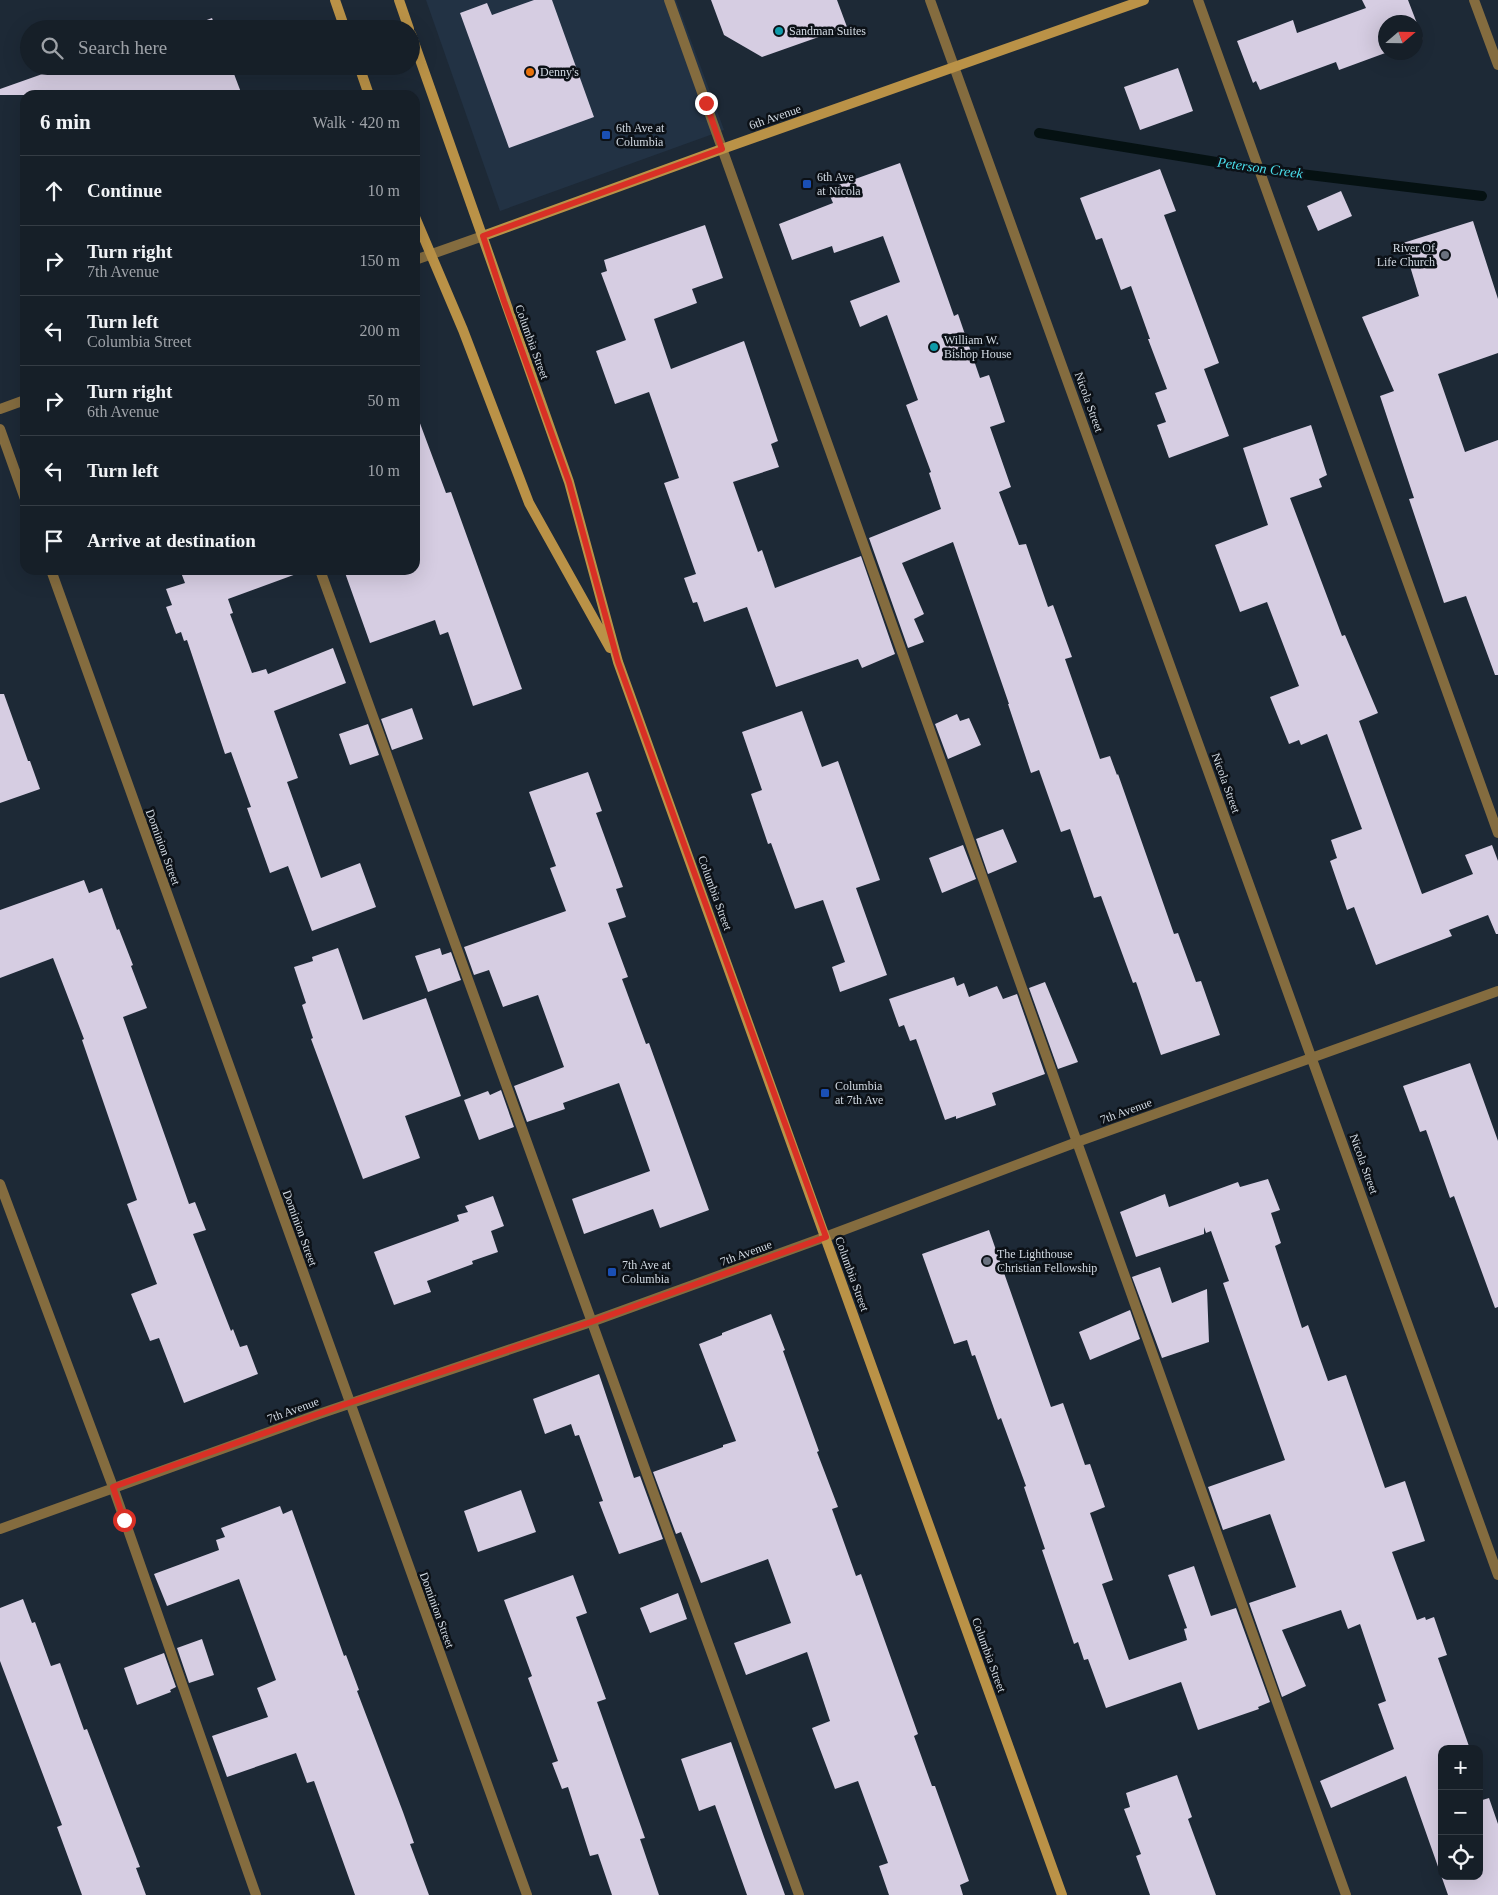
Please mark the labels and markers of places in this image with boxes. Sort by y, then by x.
place label: Sandman Suites [789,24,866,38]
marker: Sandman Suites [773,25,785,37]
place label: Denny's [540,65,579,79]
marker: Denny's [524,66,536,78]
place label: 6th Ave at Columbia [616,121,665,149]
marker: 6th Ave at Columbia [600,129,612,141]
place label: 6th Ave at Nicola [817,170,861,198]
marker: 6th Ave at Nicola [801,178,813,190]
place label: River Of Life Church [1377,241,1435,269]
marker: River Of Life Church [1439,249,1451,261]
place label: William W. Bishop House [944,333,1012,361]
marker: William W. Bishop House [928,341,940,353]
place label: Columbia at 7th Ave [835,1079,883,1107]
marker: Columbia at 7th Ave [819,1087,831,1099]
place label: The Lighthouse Christian Fellowship [997,1247,1097,1275]
marker: The Lighthouse Christian Fellowship [981,1255,993,1267]
place label: 7th Ave at Columbia [622,1258,671,1286]
marker: 7th Ave at Columbia [606,1266,618,1278]

